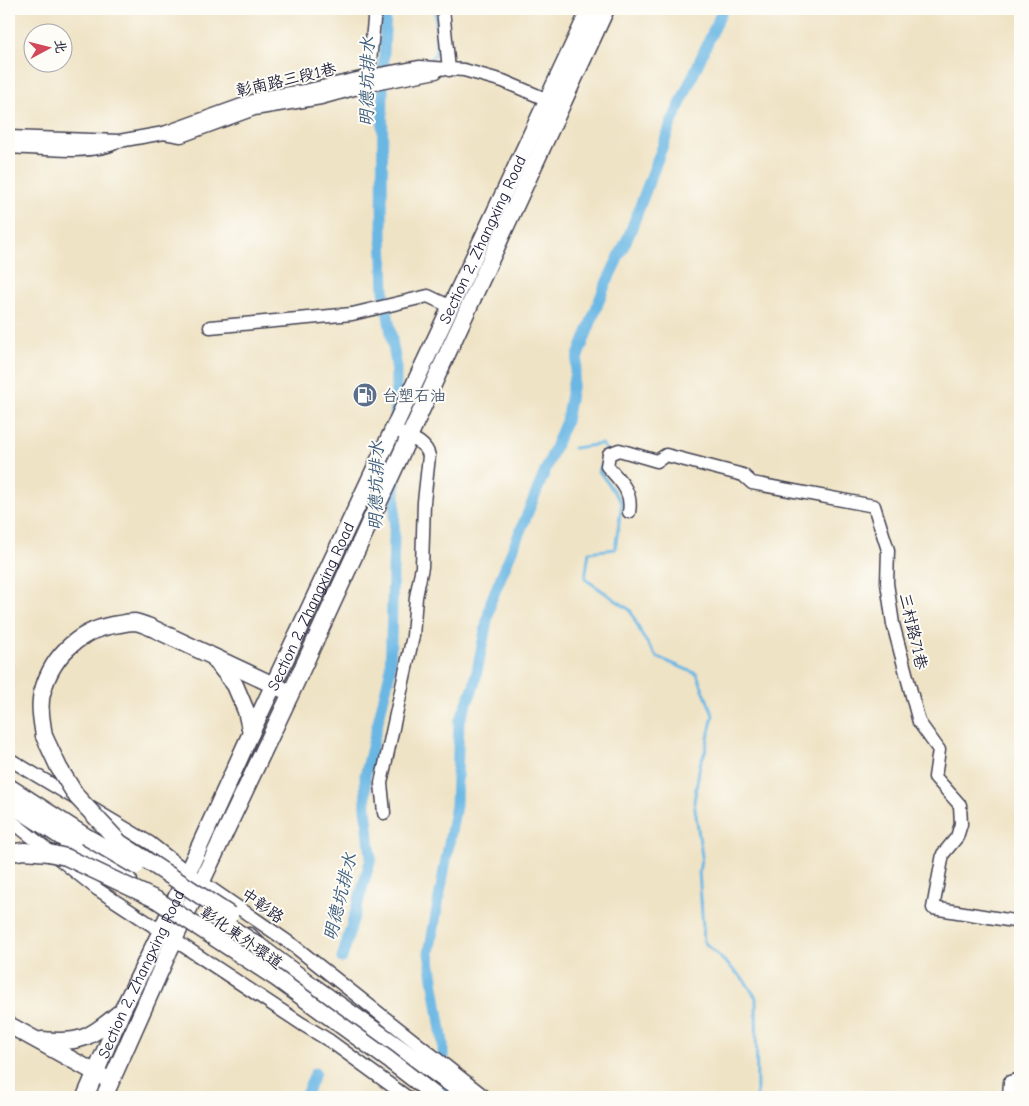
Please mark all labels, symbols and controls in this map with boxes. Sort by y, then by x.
north arrow [22,22,72,72]
water label: 明德坑排水 [356,36,379,127]
text: 北 [51,38,70,54]
street label: 彰南路三段1巷 [234,60,338,100]
street label: Section 2, Zhangxing Road [436,153,530,327]
fuel station icon: 台塑石油 [352,382,378,408]
place label: 台塑石油 [382,387,446,405]
water label: 明德坑排水 [365,440,388,531]
street label: Section 2, Zhangxing Road [264,520,358,694]
street label: 三村路71巷 [895,591,931,671]
water label: 明德坑排水 [319,850,362,943]
street label: 中彰路 [238,885,287,927]
street label: Section 2, Zhangxing Road [95,887,188,1061]
street label: 彰化東外環道 [197,903,286,973]

